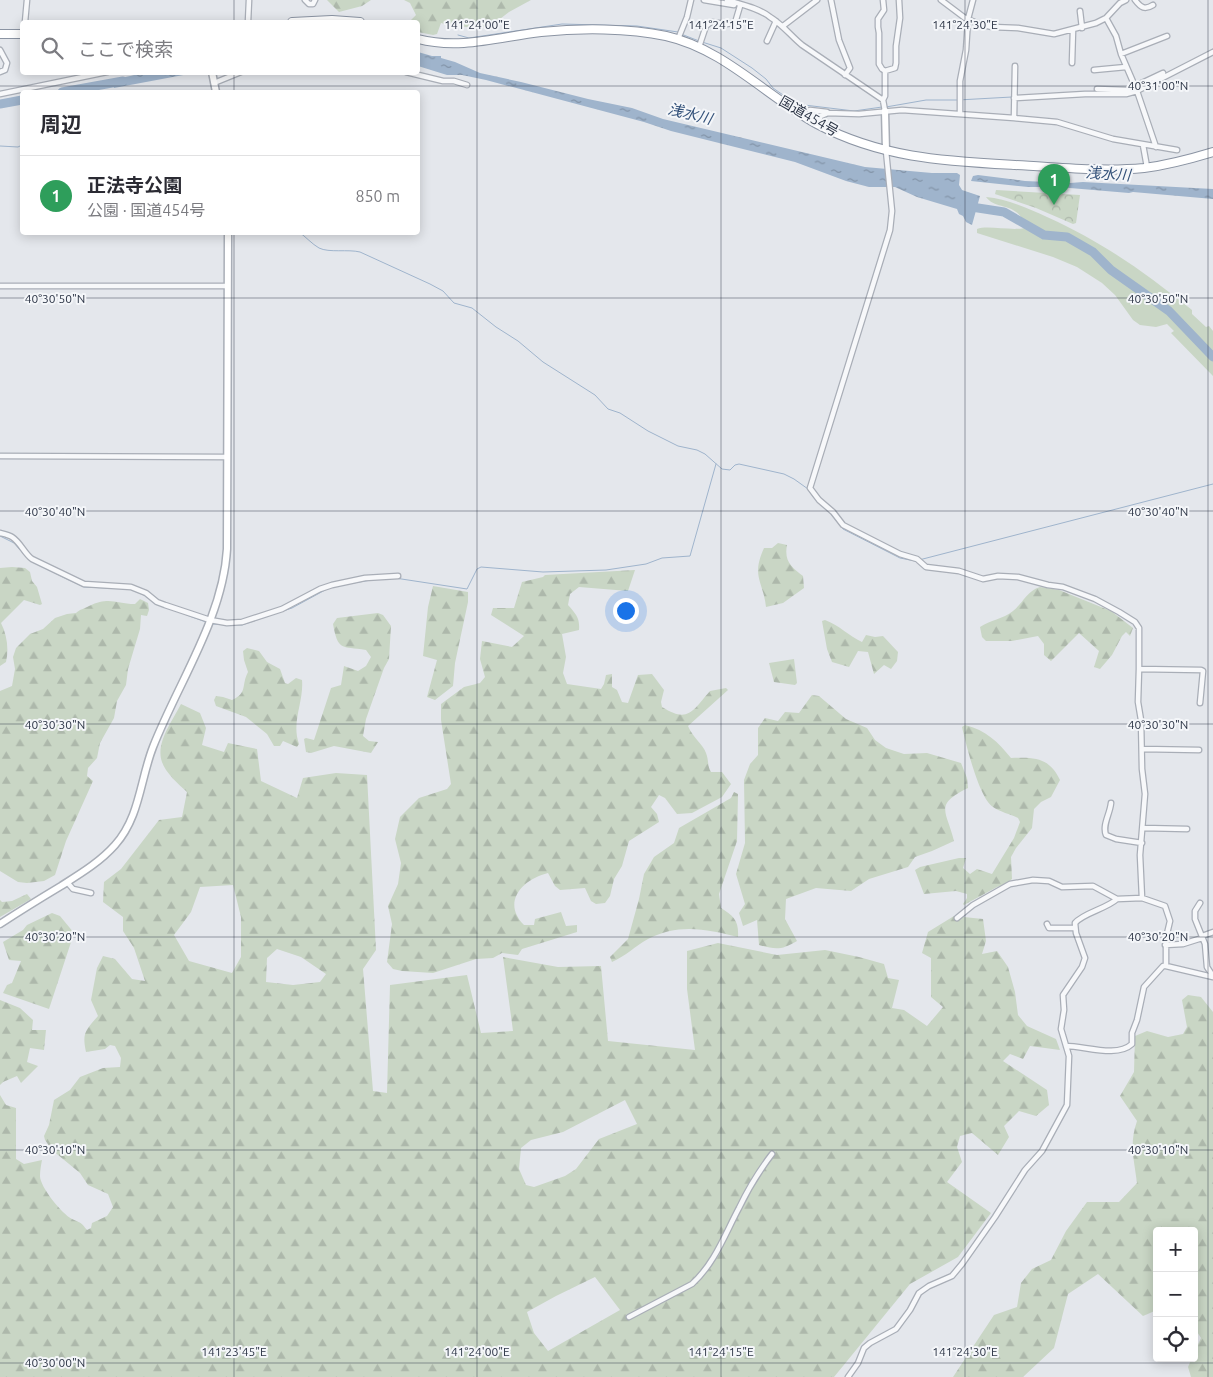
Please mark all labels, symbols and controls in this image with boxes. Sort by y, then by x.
text: 141°24'00"E [444,18,510,31]
text: 141°24'15"E [688,18,754,31]
text: 141°24'30"E [932,18,998,31]
search box [20,20,420,75]
icon: search [38,34,66,62]
text: ここで検索 [78,38,173,60]
text: 40°31'00"N [1128,79,1188,92]
street label: 国道454号 [777,93,841,139]
water label: 浅水川 [666,100,716,128]
text: 周辺 [40,112,82,136]
water label: 浅水川 [1085,163,1133,184]
pin: 1 [1038,164,1070,205]
text: 正法寺公園 [87,174,182,196]
text: 1 [51,187,61,205]
text: 850 m [355,187,400,205]
text: 公園 · 国道454号 [87,201,205,219]
text: 40°30'50"N [25,292,85,305]
text: 40°30'50"N [1128,292,1188,305]
text: 40°30'40"N [25,505,85,518]
text: 40°30'40"N [1128,505,1188,518]
your location [613,598,639,624]
text: 40°30'30"N [25,718,85,731]
text: 40°30'30"N [1128,718,1188,731]
text: 40°30'20"N [25,930,85,943]
text: 40°30'20"N [1128,930,1188,943]
text: 40°30'10"N [25,1143,85,1156]
text: 40°30'10"N [1128,1143,1188,1156]
map controls [1153,1227,1198,1362]
button: + [1153,1227,1198,1272]
button: − [1153,1272,1198,1317]
button: locate [1153,1317,1198,1362]
text: 141°23'45"E [201,1345,267,1358]
text: 141°24'00"E [444,1345,510,1358]
text: 141°24'15"E [688,1345,754,1358]
text: 141°24'30"E [932,1345,998,1358]
text: 40°30'00"N [25,1356,85,1369]

